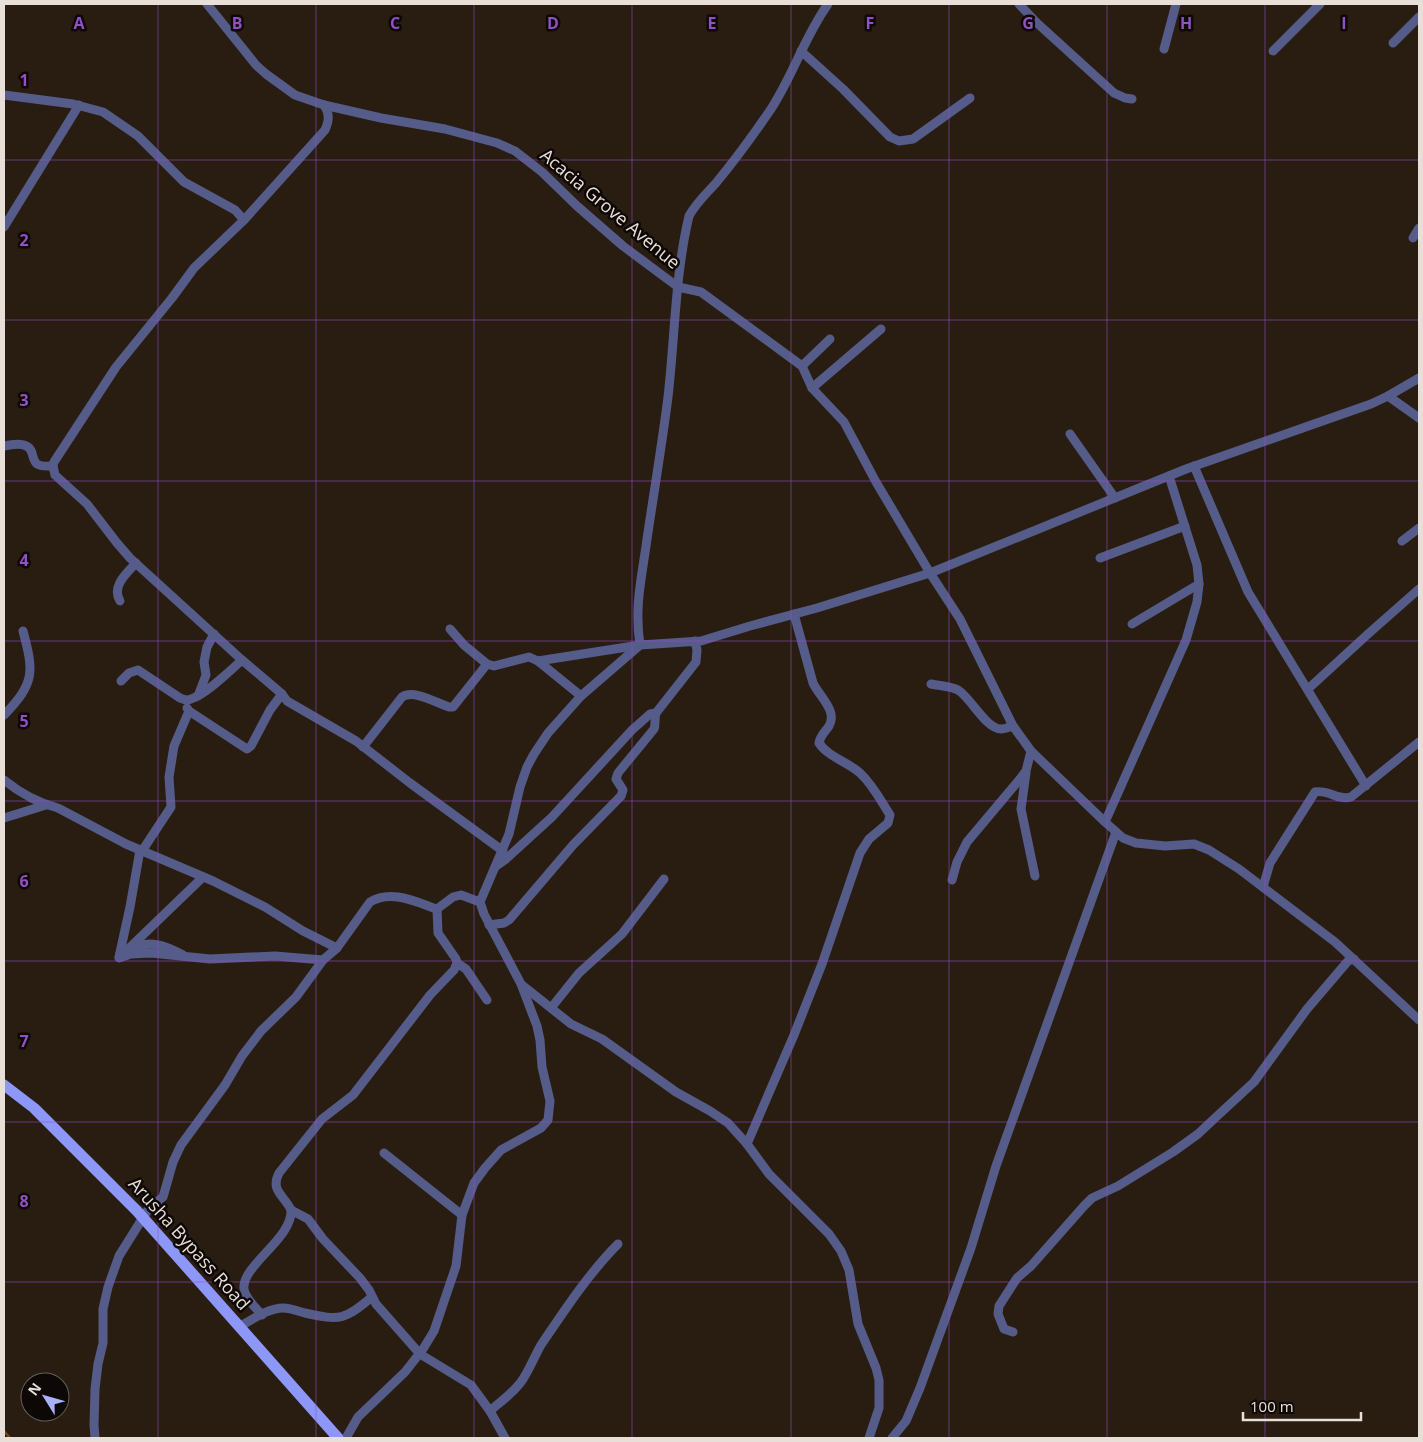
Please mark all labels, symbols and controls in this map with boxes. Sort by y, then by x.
text: A [73,12,85,34]
text: B [232,12,242,34]
text: C [390,12,400,34]
text: D [547,12,559,34]
text: E [708,12,717,34]
text: F [866,12,874,34]
text: G [1022,12,1034,34]
text: H [1180,12,1192,34]
text: I [1341,12,1347,34]
text: 1 [19,69,29,91]
street label: Acacia Grove Avenue [536,143,686,274]
text: 2 [19,229,29,251]
text: 3 [19,389,29,411]
text: 4 [19,549,29,571]
text: 5 [19,710,29,732]
text: 6 [19,870,29,892]
text: 7 [19,1030,29,1052]
street label: Arusha Bypass Road [124,1172,256,1315]
text: 8 [19,1190,29,1212]
north arrow [20,1372,70,1422]
text: N [23,1379,45,1399]
scale bar [1243,1390,1360,1422]
text: 100 m [1250,1396,1294,1416]

